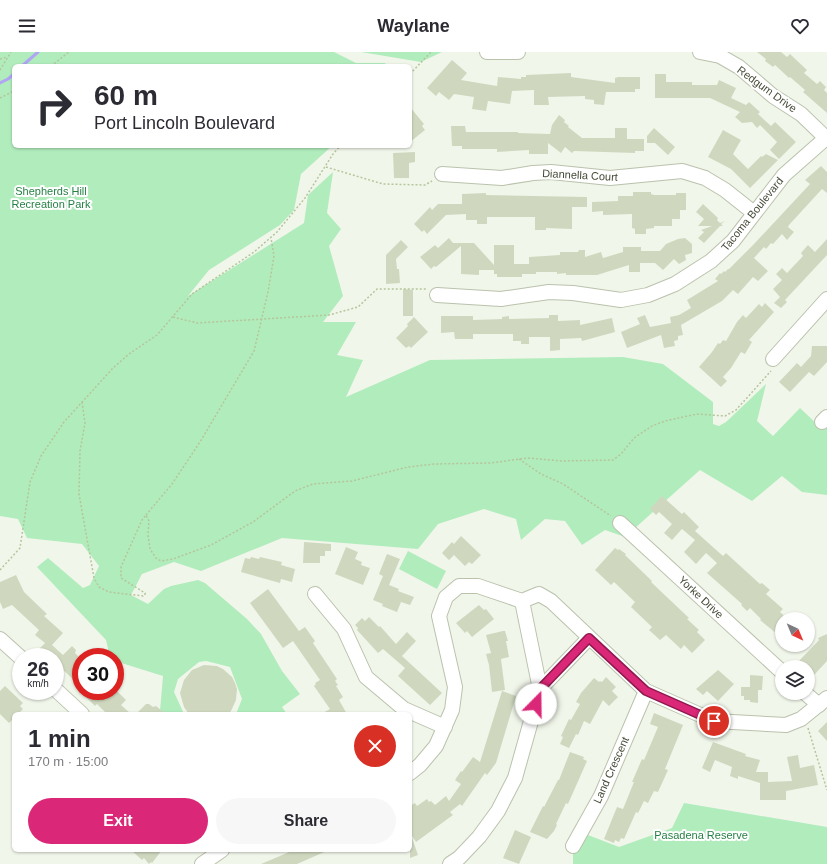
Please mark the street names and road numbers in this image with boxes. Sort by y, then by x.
street label: Redgum Drive [735,63,799,115]
street label: Diannella Court [542,167,618,183]
street label: Tacoma Boulevard [719,175,785,253]
street label: Yorke Drive [676,573,726,621]
street label: Land Crescent [591,735,631,805]

